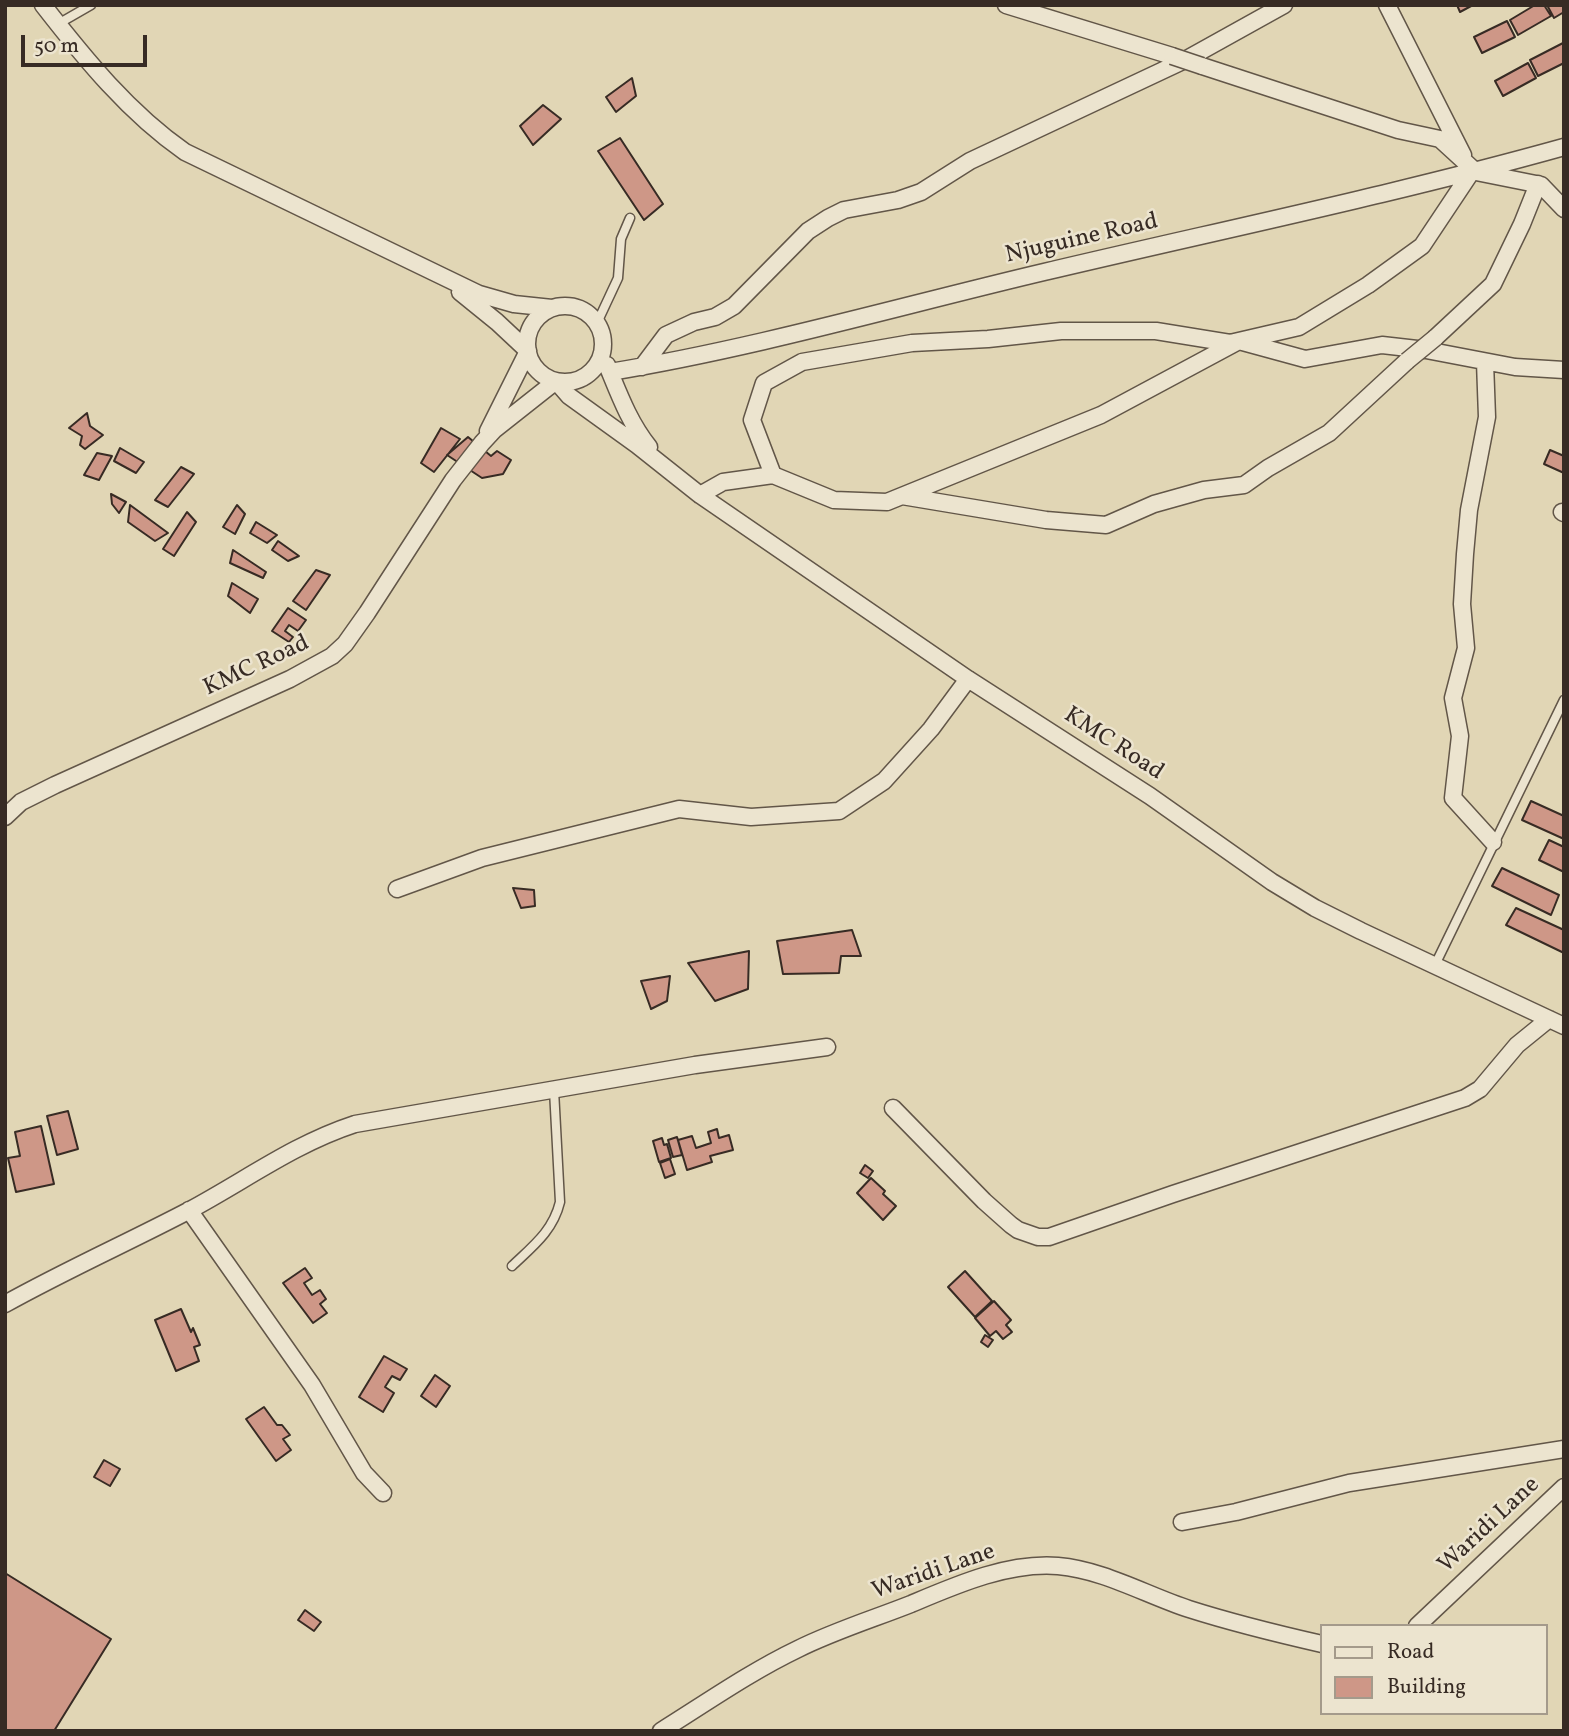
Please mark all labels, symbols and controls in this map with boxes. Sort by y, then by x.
scale bar [24,21,150,65]
text: 50 m [34,32,79,61]
street label: Njuguine Road [1003,208,1161,272]
street label: KMC Road [200,630,314,704]
street label: KMC Road [1058,702,1168,788]
street label: Waridi Lane [1433,1472,1547,1580]
street label: Waridi Lane [869,1539,999,1607]
legend [1320,1624,1548,1715]
text: Road [1387,1638,1434,1667]
text: Building [1387,1673,1466,1702]

